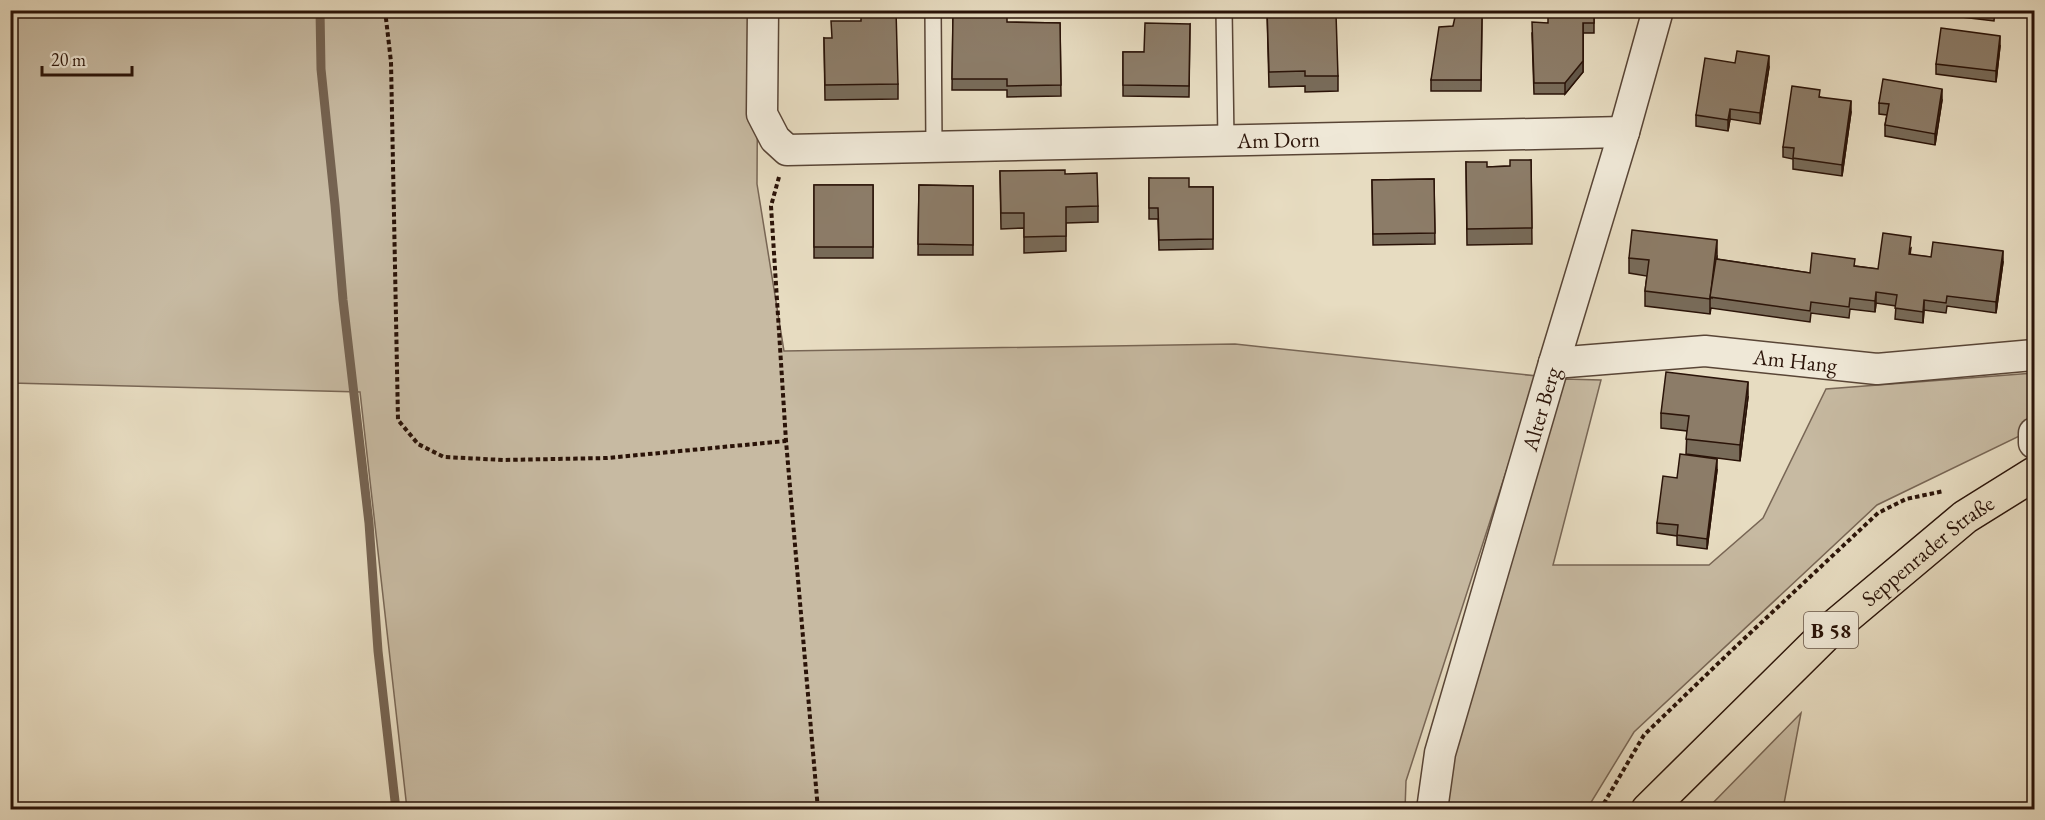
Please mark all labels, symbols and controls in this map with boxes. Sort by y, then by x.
scale bar [42,39,132,77]
text: 20 m [51,48,86,71]
street label: Am Dorn [1236,124,1321,155]
street label: Am Hang [1750,341,1839,379]
street label: Alter Berg [1514,363,1567,455]
street label: Seppenrader Straße [1855,488,2000,613]
road number: B 58 [1804,612,1858,648]

